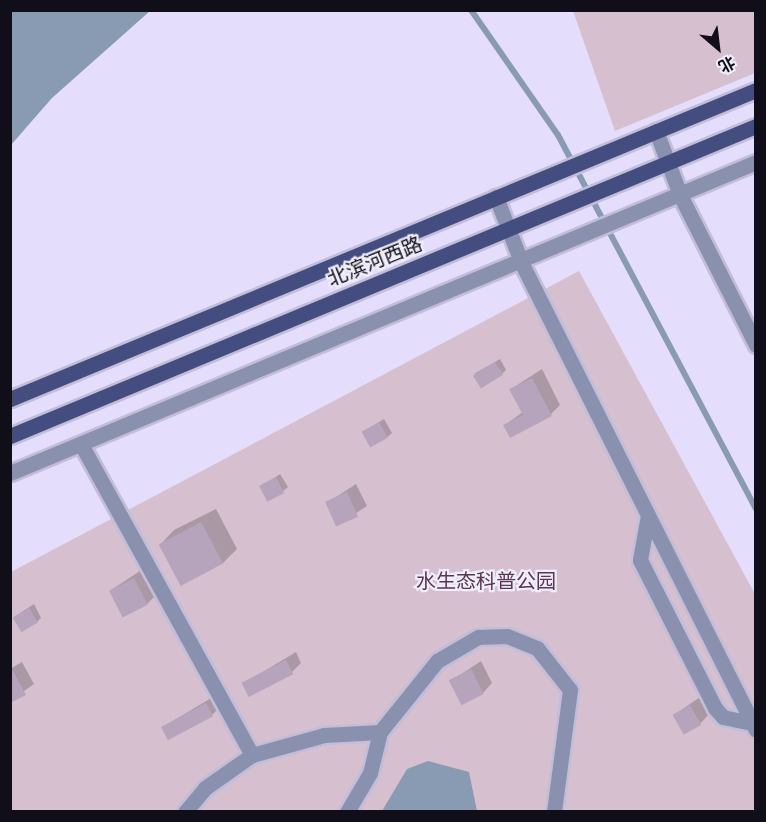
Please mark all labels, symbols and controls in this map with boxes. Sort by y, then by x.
north arrow [688,18,748,78]
text: 北 [714,50,739,78]
street label: 北滨河西路 [324,232,426,292]
park label: 水生态科普公园 [416,569,556,593]

